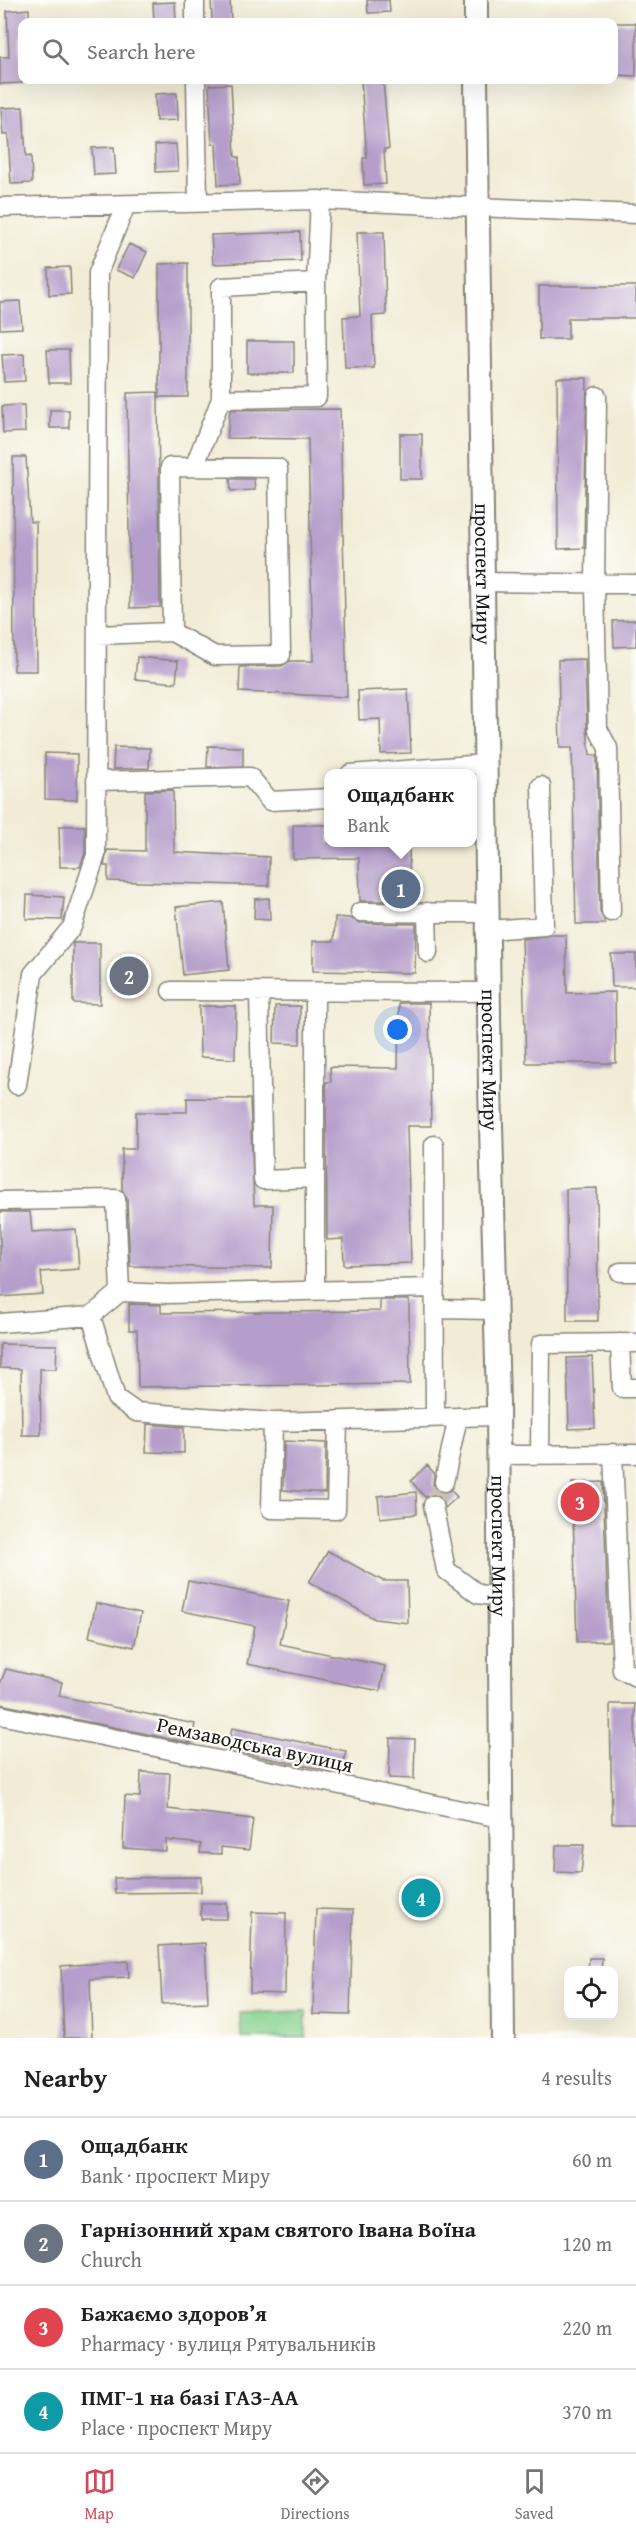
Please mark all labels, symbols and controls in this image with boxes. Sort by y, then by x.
search box [18,18,618,84]
icon: search [39,35,72,68]
text: Search here [87,35,196,67]
street label: проспект Миру [467,503,500,645]
popup [324,769,477,847]
text: Ощадбанк [347,778,454,810]
text: Bank [347,810,389,839]
pin: 1 [382,866,420,912]
pin: 2 [110,954,148,998]
street label: проспект Миру [474,989,507,1131]
your location [383,1015,412,1044]
street label: проспект Миру [484,1475,516,1617]
pin: 3 [560,1480,600,1524]
street label: Ремзаводська вулиця [154,1709,357,1781]
pin: 4 [402,1876,440,1920]
map controls [564,1966,618,2020]
button: locate [564,1966,618,2020]
text: Nearby [24,2058,107,2097]
text: 4 results [541,2063,612,2092]
text: Ощадбанк [81,2129,188,2161]
text: 1 [38,2145,49,2174]
text: 60 m [572,2145,612,2174]
text: Bank · проспект Миру [81,2161,270,2190]
text: Гарнізонний храм святого Івана Воїна [81,2213,476,2245]
text: 2 [38,2229,49,2258]
text: 120 m [562,2229,612,2258]
text: Church [81,2245,142,2274]
text: Бажаємо здоров’я [81,2297,267,2329]
text: 3 [38,2313,49,2342]
text: 220 m [562,2313,612,2342]
text: Pharmacy · вулиця Рятувальників [81,2329,376,2358]
text: ПМГ-1 на базі ГАЗ-АА [81,2381,299,2413]
text: 4 [38,2397,49,2426]
text: 370 m [562,2397,612,2426]
text: Place · проспект Миру [81,2413,272,2442]
tab: Map [83,2465,116,2525]
tab: Directions [281,2465,350,2525]
tab: Saved [515,2465,553,2525]

